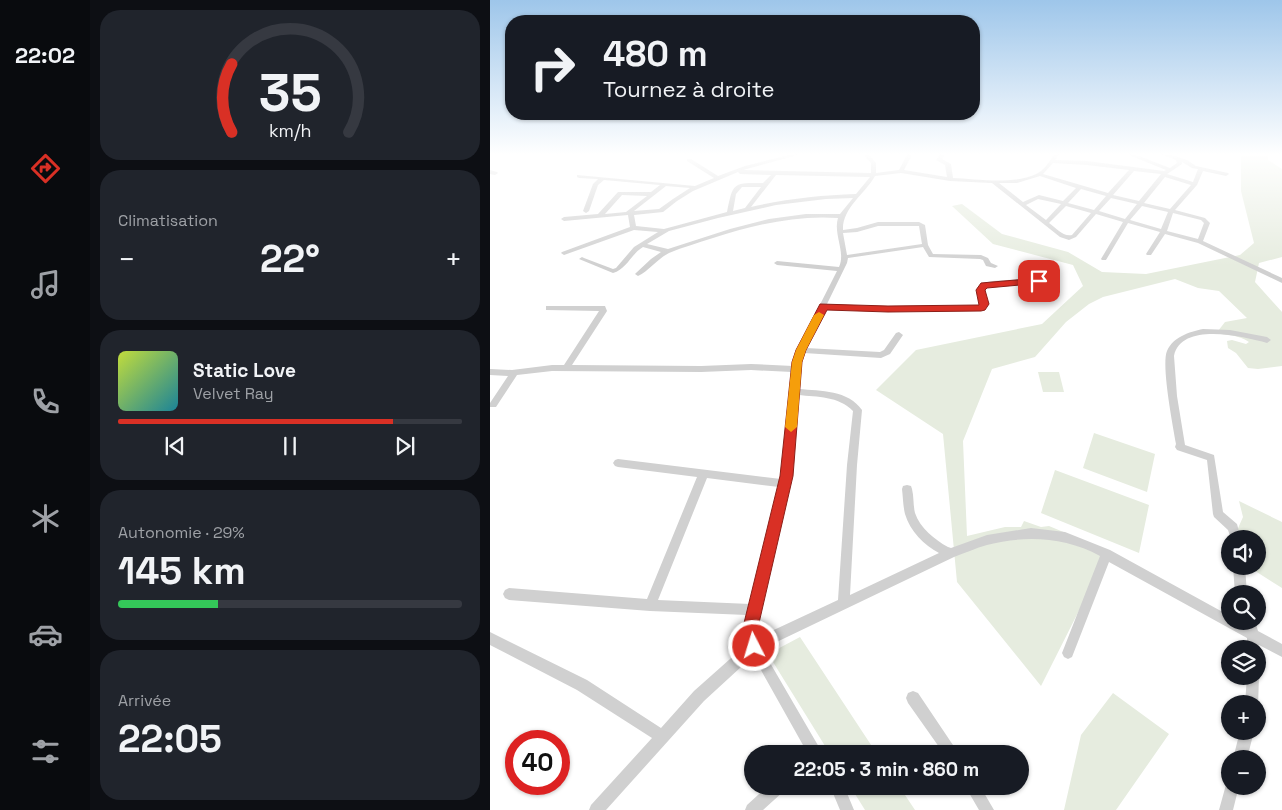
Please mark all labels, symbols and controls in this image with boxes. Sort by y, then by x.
text: 480 m [603,32,708,76]
icon: right [520,35,585,100]
text: 22:02 [15,41,75,69]
text: 35 [259,60,321,126]
text: Tournez à droite [603,75,774,103]
text: km/h [269,119,311,142]
icon: directions [28,151,63,186]
text: Climatisation [118,210,218,231]
text: 22° [260,235,320,283]
text: − [118,241,135,277]
text: + [445,241,462,277]
pin [1018,260,1060,302]
icon: music [28,267,63,302]
icon: arrive [1025,267,1053,295]
text: Static Love [193,358,296,383]
text: Velvet Ray [193,383,274,404]
icon: phone [28,384,63,419]
icon: previous [161,432,189,460]
icon: pause [276,432,304,460]
icon: next [391,432,419,460]
icon: climate [28,501,63,536]
text: Autonomie · 29% [118,522,245,543]
map controls [1221,530,1266,795]
button: sound [1221,530,1266,575]
text: 145 km [118,547,246,595]
button: search [1221,585,1266,630]
icon: car [28,617,63,652]
position arrow [727,619,779,671]
button: layers [1221,640,1266,685]
text: Arrivée [118,690,171,711]
button: + [1221,695,1266,740]
text: 22:05 [118,715,222,763]
speed limit sign: 40 [505,730,570,795]
icon: filters [28,734,63,769]
button: − [1221,750,1266,795]
text: 22:05 · 3 min · 860 m [794,757,979,782]

